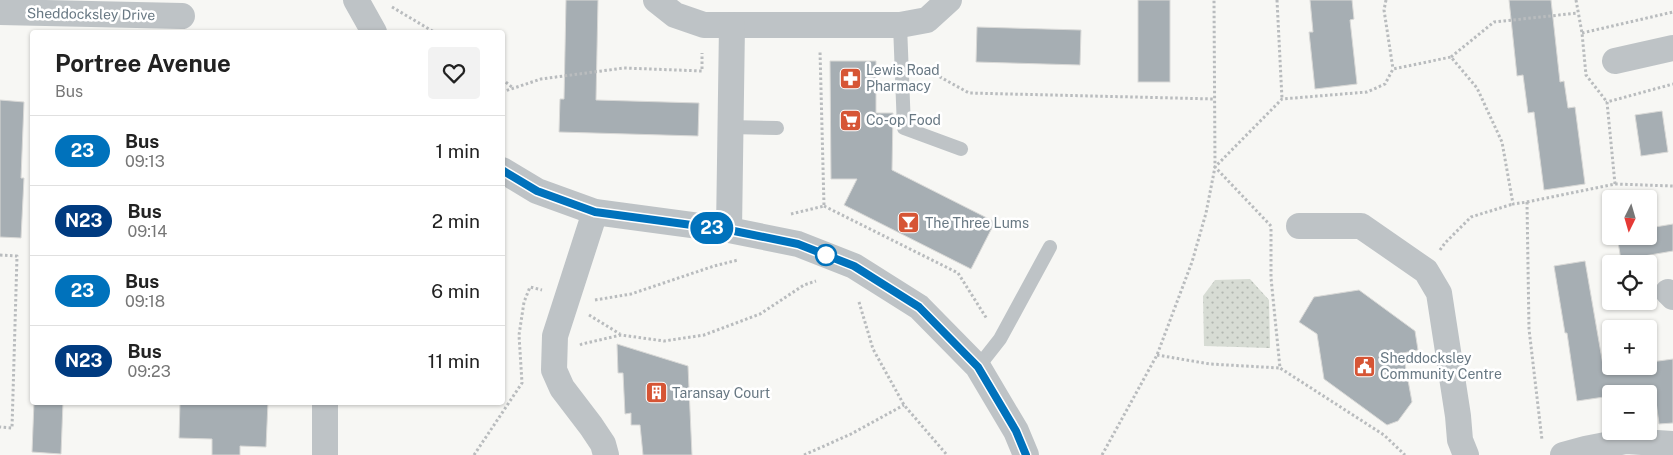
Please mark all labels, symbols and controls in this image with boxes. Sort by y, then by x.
street label: Sheddocksley Drive [27,5,155,23]
button: heart [428,47,480,99]
text: Portree Avenue [55,49,231,77]
place label: Lewis Road Pharmacy [866,62,940,94]
pharmacy icon: Lewis Road Pharmacy [838,66,862,90]
text: Bus [55,82,83,101]
supermarket icon: Co-op Food [838,108,862,132]
place label: Co-op Food [866,112,941,128]
text: Bus [125,130,159,152]
text: 23 [71,140,94,161]
text: 1 min [435,140,480,162]
text: 09:13 [125,152,165,171]
north arrow [1602,190,1658,245]
map controls [1602,190,1657,440]
text: Bus [127,200,162,222]
text: N23 [65,210,102,231]
text: 2 min [432,210,480,232]
bar icon: The Three Lums [897,211,921,235]
line badge: 23 [690,212,734,244]
place label: The Three Lums [925,215,1029,231]
text: 23 [700,217,724,238]
text: 09:14 [127,222,167,241]
unlabelled marker [815,244,837,266]
button: locate [1602,255,1657,310]
text: Bus [125,270,159,292]
text: 23 [71,280,94,301]
text: 6 min [431,280,480,302]
text: 09:18 [125,292,165,311]
button: + [1602,320,1657,375]
text: Bus [127,340,162,362]
text: N23 [65,350,102,371]
text: 11 min [428,350,480,372]
place label: Sheddocksley Community Centre [1380,350,1502,382]
public building icon: Sheddocksley Community Centre [1352,354,1376,378]
text: 09:23 [127,362,171,381]
building icon: Taransay Court [644,381,668,405]
place label: Taransay Court [672,385,770,401]
button: − [1602,385,1657,440]

